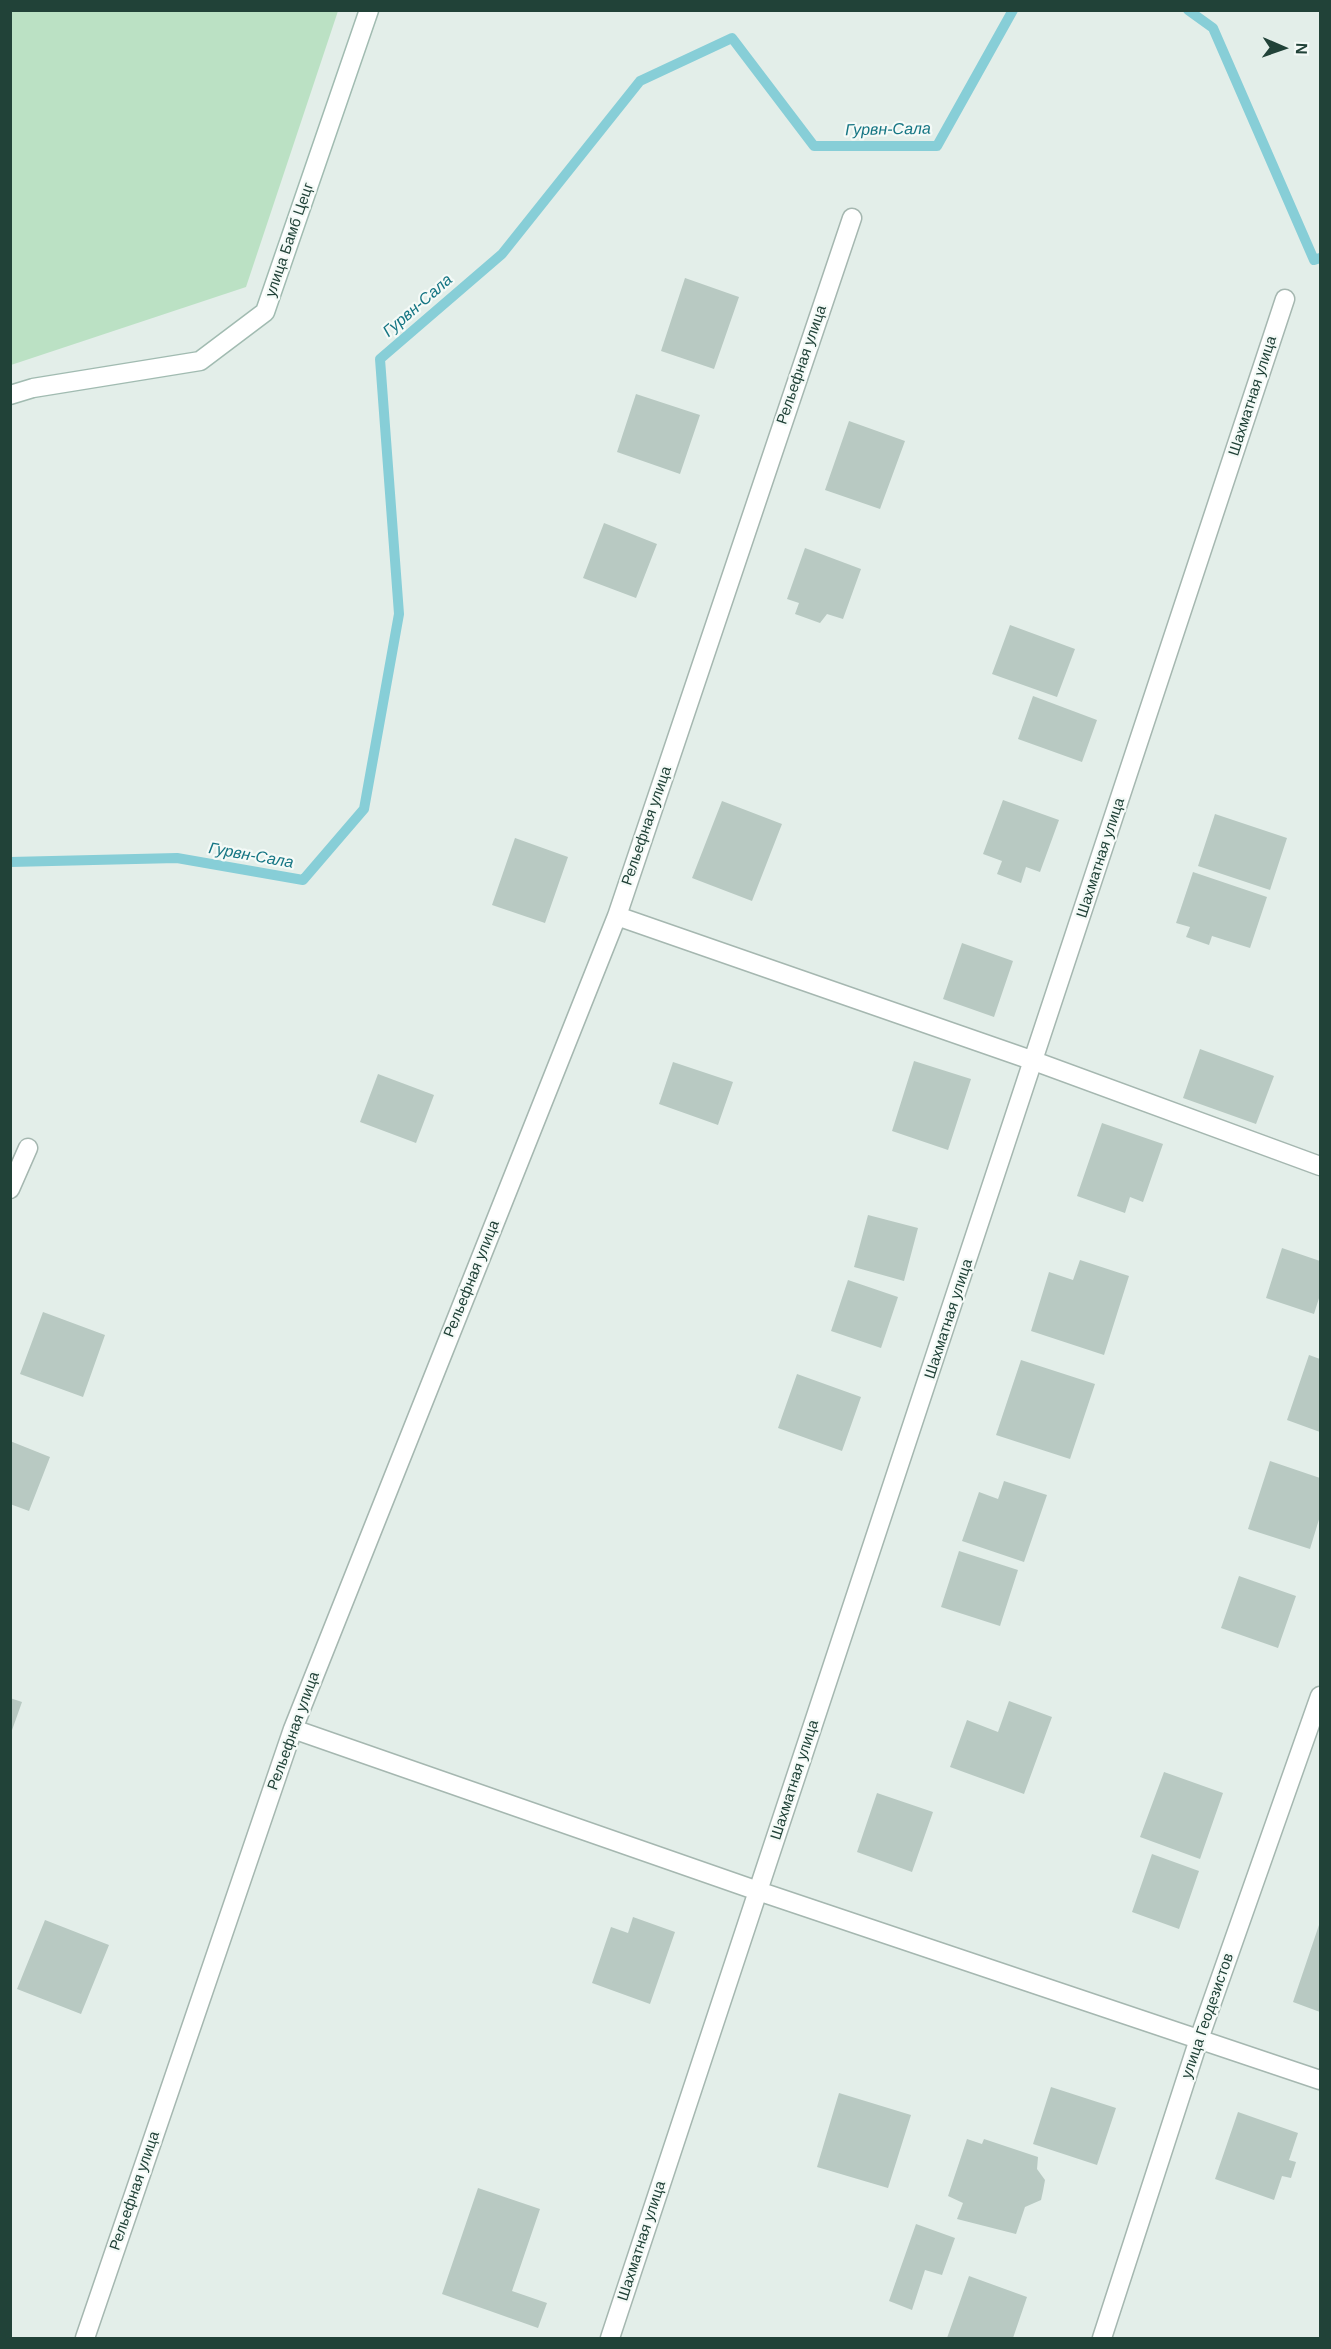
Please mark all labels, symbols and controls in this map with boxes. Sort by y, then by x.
north arrow [1253,18,1313,78]
text: N [1293,43,1310,55]
water label: Гурвн-Сала [845,120,931,140]
street label: улица Бамб Цецг [262,180,318,300]
water label: Гурвн-Сала [379,271,457,341]
street label: Рельефная улица [773,303,831,427]
street label: Шахматная улица [1225,334,1281,458]
street label: Рельефная улица [618,764,676,888]
street label: Шахматная улица [1073,796,1129,920]
water label: Гурвн-Сала [207,839,295,873]
street label: Рельефная улица [440,1218,504,1340]
street label: Шахматная улица [921,1257,977,1381]
street label: Рельефная улица [264,1669,324,1793]
street label: Шахматная улица [767,1718,823,1842]
street label: улица Геодезистов [1178,1951,1238,2081]
street label: Рельефная улица [106,2129,164,2253]
street label: Шахматная улица [614,2179,670,2303]

